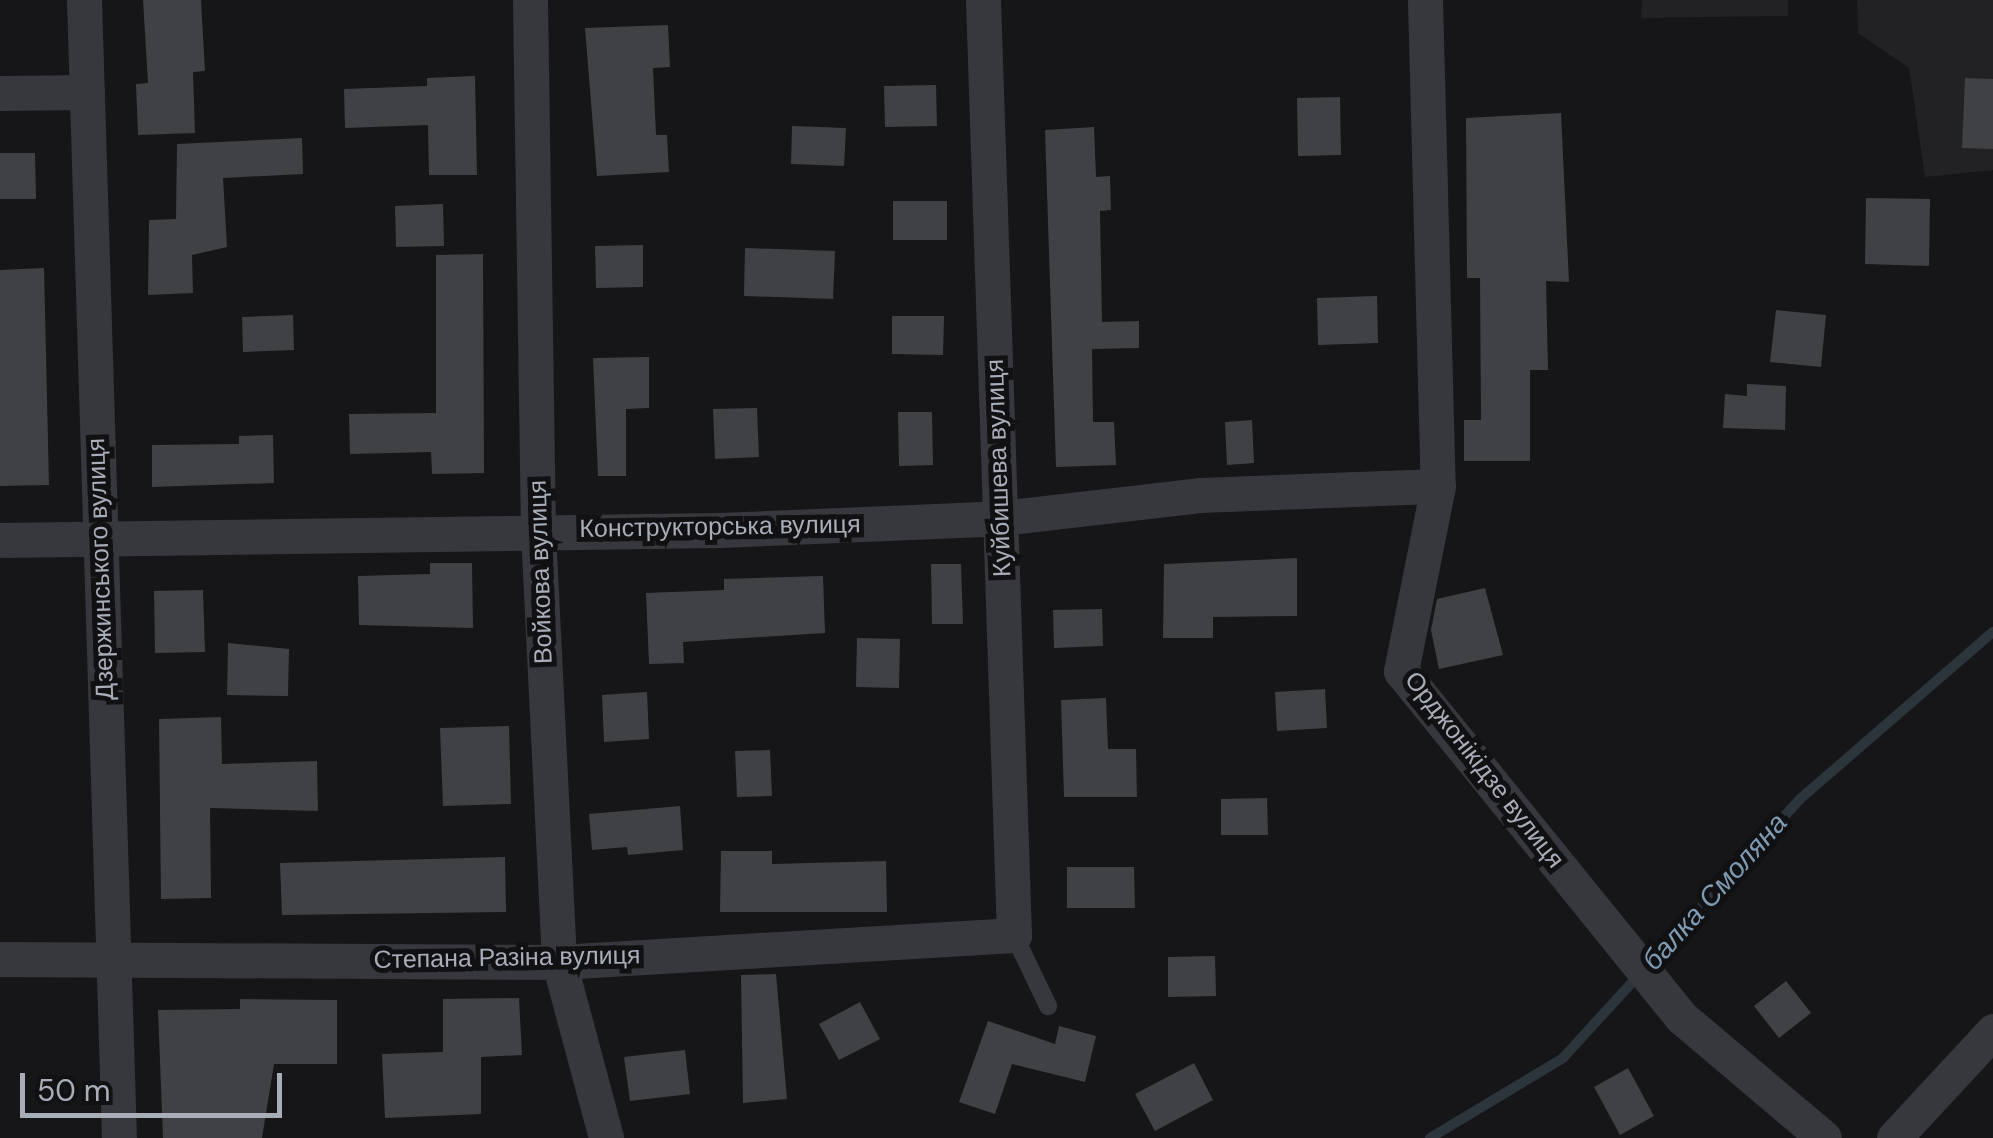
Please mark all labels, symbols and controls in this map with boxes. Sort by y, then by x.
street label: Куйбишева вулиця [980,359,1018,577]
street label: Дзержинського вулиця [81,438,121,700]
street label: Войкова вулиця [523,479,559,665]
street label: Конструкторська вулиця [579,510,861,544]
street label: Орджонікідзе вулиця [1398,666,1570,874]
water label: балка Смоляна [1636,807,1794,977]
street label: Степана Разіна вулиця [373,941,641,975]
scale bar [25,1053,288,1115]
text: 50 m [37,1071,111,1110]

